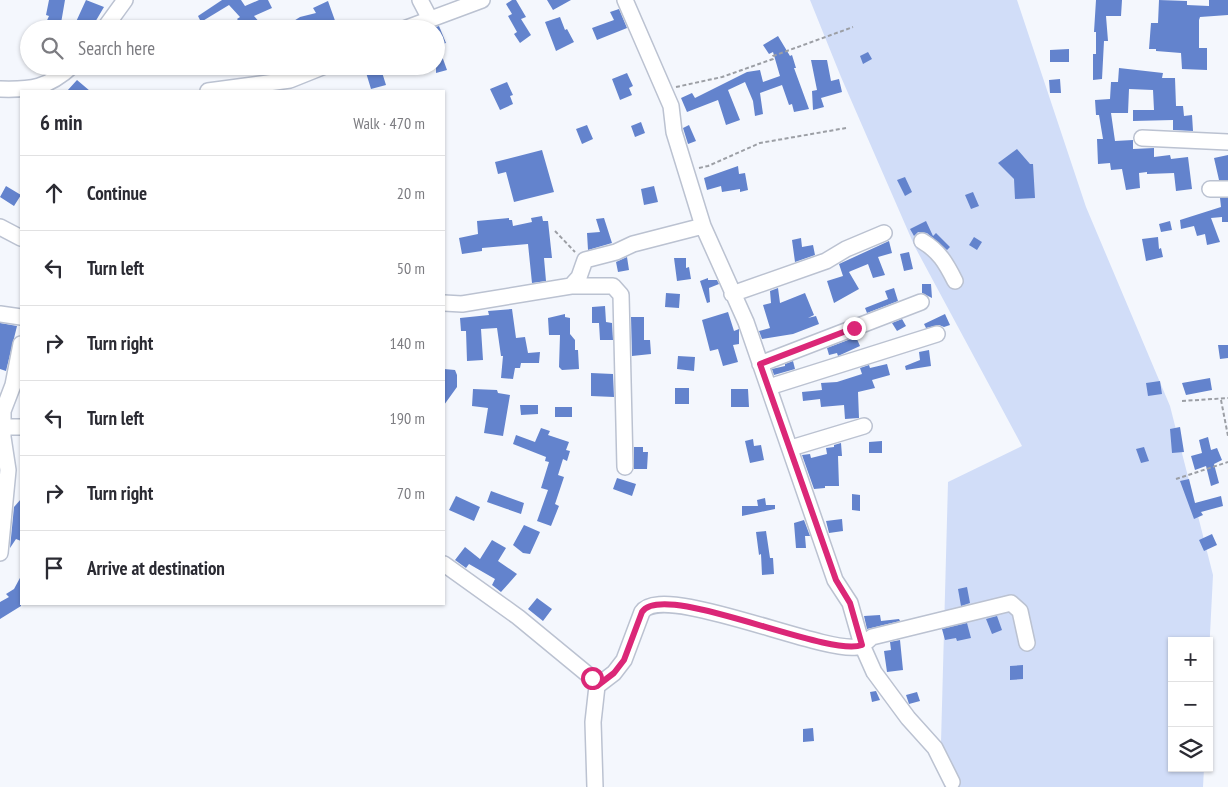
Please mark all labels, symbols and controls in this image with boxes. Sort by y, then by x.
search box [20,20,445,75]
icon: search [38,34,66,62]
text: Search here [78,36,155,60]
text: 6 min [40,109,82,136]
text: Walk · 470 m [353,113,425,133]
icon: ahead [40,179,68,207]
text: Continue [87,181,147,205]
text: 20 m [397,183,425,203]
icon: left [40,254,68,282]
text: Turn left [87,256,144,280]
text: 50 m [397,258,425,278]
route end [843,317,866,340]
icon: right [40,329,68,357]
text: Turn right [87,331,153,355]
text: 140 m [390,333,425,353]
icon: left [40,404,68,432]
text: Turn left [87,406,144,430]
text: 190 m [390,408,425,428]
icon: right [40,479,68,507]
text: Turn right [87,481,153,505]
text: 70 m [397,483,425,503]
icon: arrive [40,554,68,582]
text: Arrive at destination [87,556,225,580]
map controls [1168,637,1213,772]
button: + [1168,637,1213,682]
route start [581,667,604,690]
button: − [1168,682,1213,727]
button: layers [1168,727,1213,772]

